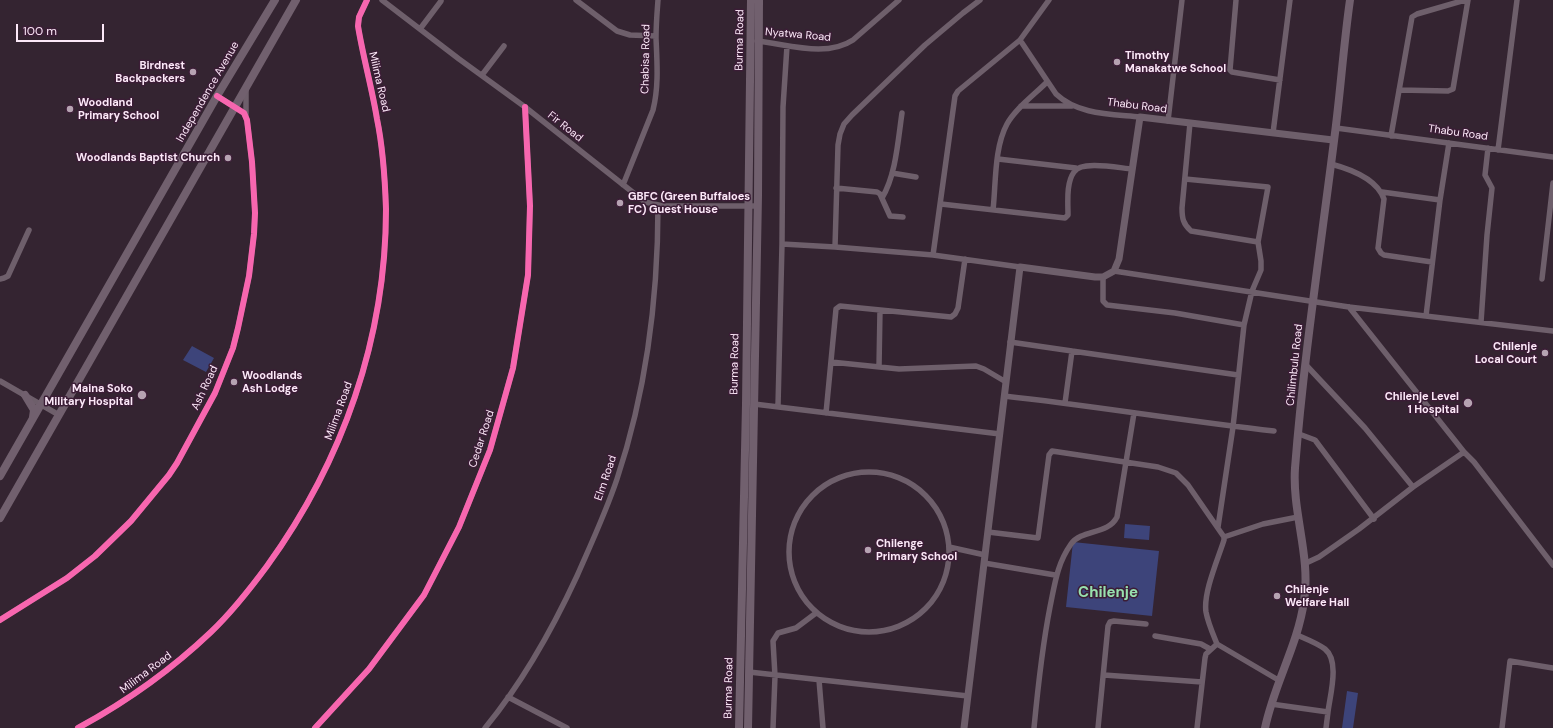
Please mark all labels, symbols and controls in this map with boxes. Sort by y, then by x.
street label: Burma Road [733,9,747,71]
scale bar [18,16,106,42]
text: 100 m [23,23,57,39]
street label: Chabisa Road [639,24,653,94]
street label: Nyatwa Road [764,26,832,44]
street label: Independence Avenue [174,39,242,145]
place label: Timothy Manakatwe School [1125,49,1226,75]
street label: Milima Road [366,51,392,113]
marker: Timothy Manakatwe School [1112,57,1122,67]
place label: Birdnest Backpackers [115,59,185,85]
marker: Birdnest Backpackers [188,67,198,77]
place label: Woodland Primary School [78,96,159,122]
street label: Thabu Road [1106,96,1168,116]
marker: Woodland Primary School [65,104,75,114]
street label: Fir Road [545,109,585,145]
street label: Thabu Road [1427,122,1489,144]
place label: Woodlands Baptist Church [76,151,220,165]
marker: Woodlands Baptist Church [223,153,233,163]
place label: GBFC (Green Buffaloes FC) Guest House [628,190,750,216]
marker: GBFC (Green Buffaloes FC) Guest House [615,198,625,208]
street label: Chilimbulu Road [1284,323,1306,407]
street label: Burma Road [728,333,742,395]
place label: Chilenje Local Court [1475,340,1537,366]
marker: Chilenje Local Court [1540,348,1550,358]
street label: Ash Road [189,364,221,412]
place label: Woodlands Ash Lodge [242,369,302,395]
marker: Woodlands Ash Lodge [229,377,239,387]
street label: Milima Road [322,380,356,442]
place label: Maina Soko Military Hospital [45,382,133,408]
marker: Maina Soko Military Hospital [136,389,148,401]
place label: Chilenje Level 1 Hospital [1385,390,1459,416]
marker: Chilenje Level 1 Hospital [1462,397,1474,409]
street label: Cedar Road [467,409,497,469]
street label: Elm Road [592,454,620,502]
place label: Chilenge Primary School [876,537,957,563]
marker: Chilenge Primary School [863,545,873,555]
place label: Chilenje Welfare Hall [1285,583,1349,609]
district label: Chilenje [1078,584,1138,602]
marker: Chilenje Welfare Hall [1272,591,1282,601]
street label: Milima Road [118,649,174,697]
street label: Burma Road [722,657,736,719]

